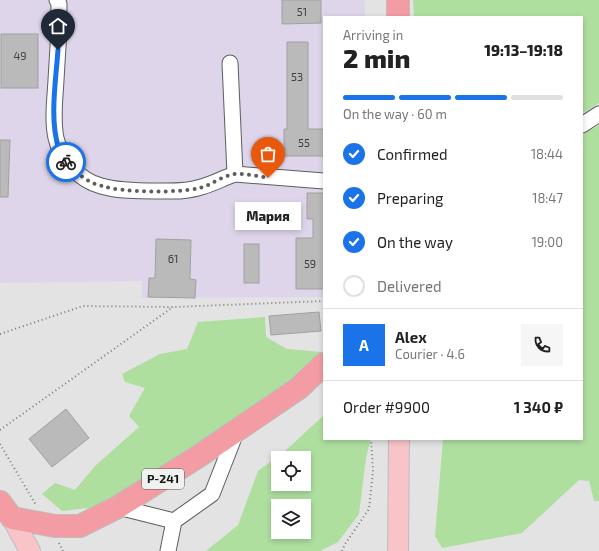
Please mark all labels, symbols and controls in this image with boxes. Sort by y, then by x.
house number: 51 [297,5,307,18]
pin [41,9,75,50]
icon: home [47,15,69,37]
text: Arriving in [343,27,403,43]
text: 19:13–19:18 [484,41,563,59]
text: 2 min [343,42,410,73]
house number: 49 [13,49,27,62]
house number: 53 [291,70,303,83]
text: On the way · 60 m [343,106,447,122]
house number: 55 [298,136,310,149]
pin [251,137,285,178]
courier [46,142,86,182]
icon: bag [257,143,279,165]
icon: check [343,143,365,165]
text: Confirmed [377,145,448,163]
text: 18:44 [531,146,563,162]
icon: bike [55,151,77,173]
icon: check [343,187,365,209]
text: Preparing [377,189,443,207]
text: 18:47 [532,190,563,206]
callout: Мария [235,202,301,230]
text: Мария [246,208,290,224]
icon: check [343,231,365,253]
text: On the way [377,233,453,251]
text: 19:00 [532,234,563,250]
house number: 61 [168,252,178,265]
house number: 59 [304,257,316,270]
text: Delivered [377,277,442,295]
button: phone [521,324,563,366]
text: Alex [395,328,427,346]
text: A [359,336,369,354]
text: Courier · 4.6 [395,346,465,362]
text: Order #9900 [343,398,430,416]
text: 1 340 ₽ [514,398,563,416]
map controls [271,451,311,539]
button: locate [271,451,311,491]
road number: Р-241 [142,469,184,489]
button: layers [271,499,311,539]

